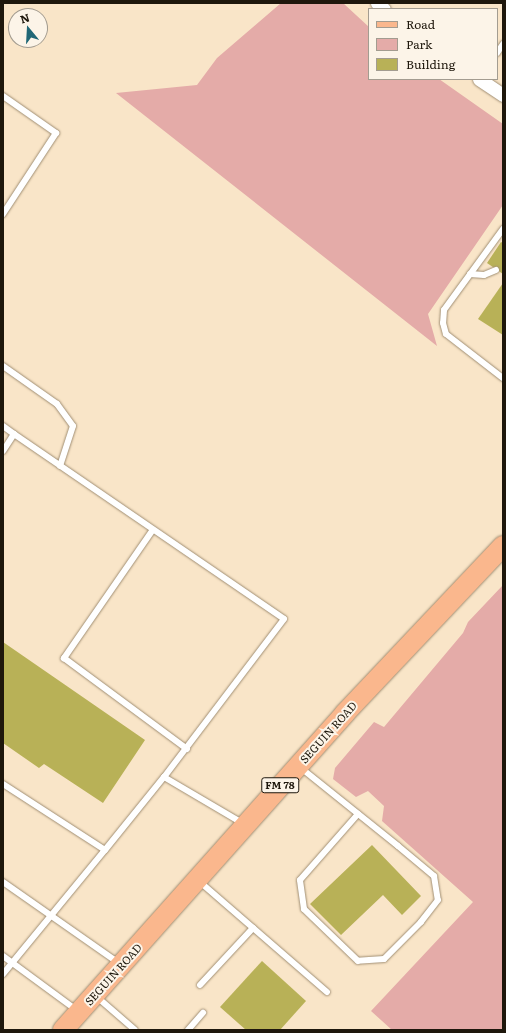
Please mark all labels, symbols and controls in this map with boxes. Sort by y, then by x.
north arrow [8,8,48,48]
legend [368,8,498,80]
text: N [18,9,31,27]
text: Road [406,15,435,33]
text: Park [406,35,432,53]
text: Building [406,55,455,73]
street label: SEGUIN ROAD [297,698,359,766]
road number: FM 78 [261,777,299,793]
street label: SEGUIN ROAD [82,940,144,1008]

